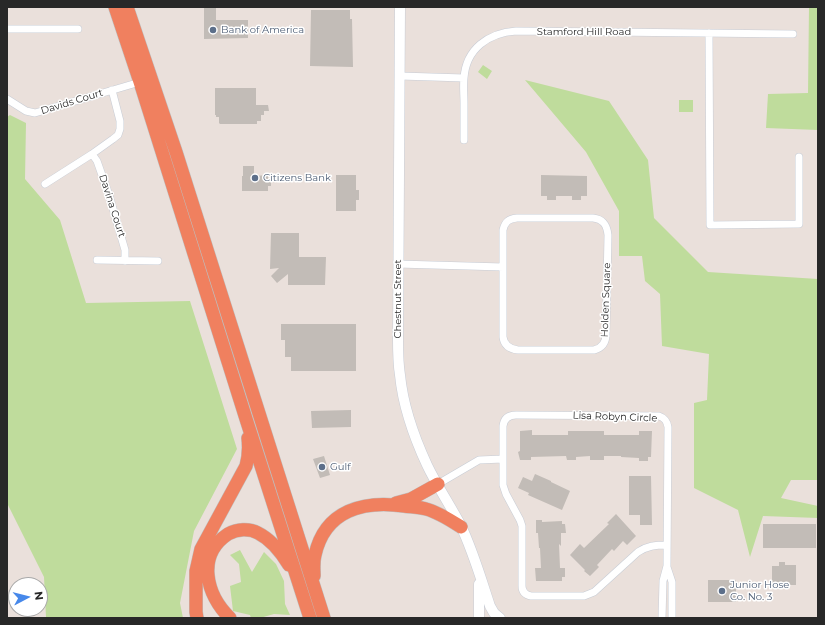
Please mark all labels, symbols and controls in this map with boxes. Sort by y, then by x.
place label: Bank of America [221,24,304,36]
marker: Bank of America [208,25,218,35]
street label: Stamford Hill Road [537,26,631,38]
street label: Davids Court [39,87,105,117]
place label: Citizens Bank [263,172,331,184]
street label: Davina Court [96,173,128,239]
marker: Citizens Bank [250,173,260,183]
street label: Chestnut Street [392,259,404,339]
street label: Holden Square [599,262,613,338]
street label: Lisa Robyn Circle [572,410,658,424]
place label: Gulf [330,461,351,473]
marker: Gulf [317,462,327,472]
north arrow [8,577,48,617]
place label: Junior Hose Co. No. 3 [730,579,789,602]
marker: Junior Hose Co. No. 3 [717,586,727,596]
text: N [31,590,46,601]

